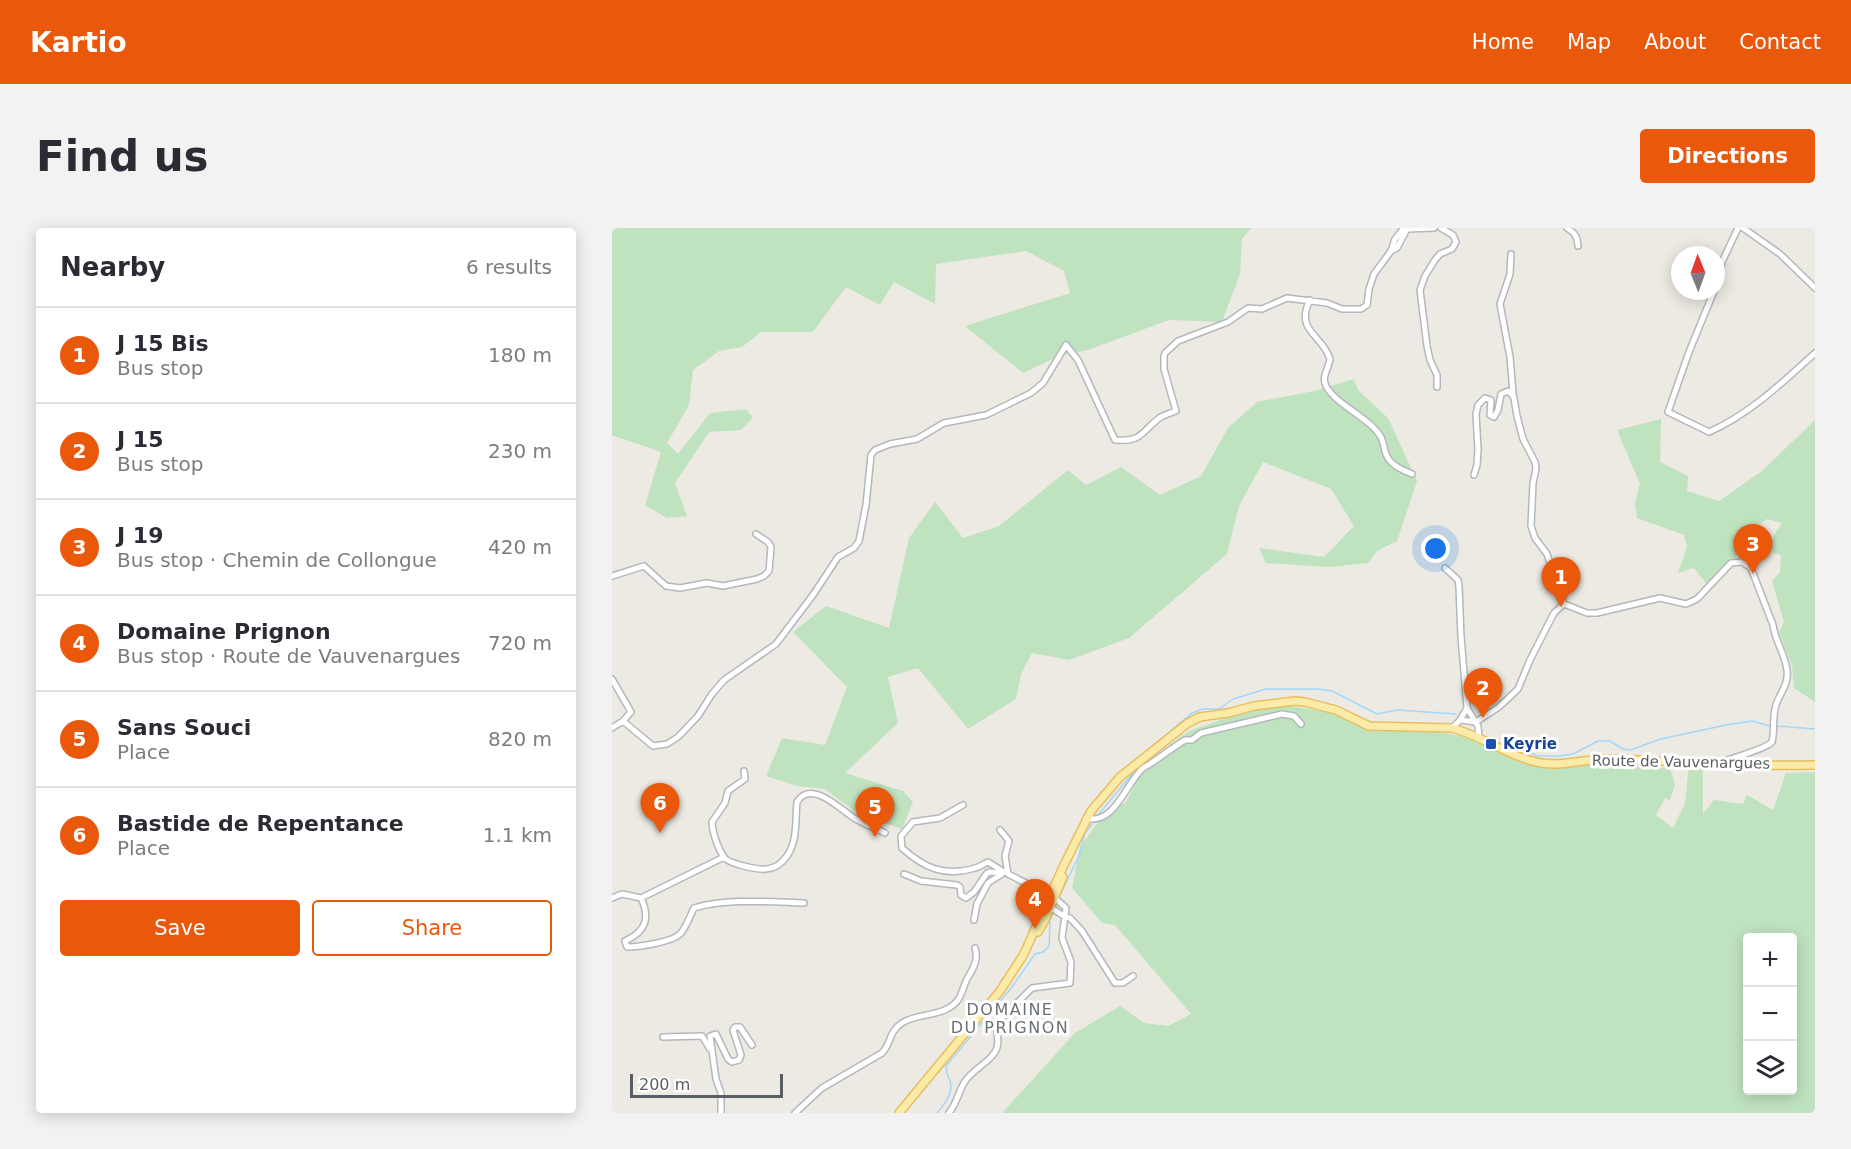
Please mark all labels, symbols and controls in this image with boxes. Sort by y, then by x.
text: Kartio [30,26,127,59]
text: Home [1472,30,1534,54]
text: Map [1567,30,1611,54]
text: About [1644,30,1706,54]
text: Contact [1739,30,1821,54]
button: Directions [1640,129,1815,183]
text: Find us [36,132,209,181]
north arrow [1671,246,1725,300]
text: Nearby [60,252,165,282]
text: 6 results [466,255,552,279]
text: J 15 Bis [117,331,209,356]
text: 1 [73,343,86,367]
text: 180 m [488,343,552,367]
text: Bus stop [117,356,203,380]
text: J 15 [117,427,163,452]
text: 2 [73,439,86,463]
text: 230 m [488,439,552,463]
text: Bus stop [117,452,203,476]
text: J 19 [117,523,163,548]
pin: 3 [1734,524,1772,574]
your location [1421,534,1450,563]
text: 3 [73,535,86,559]
text: 420 m [488,535,552,559]
text: Bus stop · Chemin de Collongue [117,548,437,572]
pin: 1 [1542,558,1580,607]
text: Domaine Prignon [117,619,331,644]
text: 4 [73,631,86,655]
text: 720 m [488,631,552,655]
text: Bus stop · Route de Vauvenargues [117,644,460,668]
pin: 2 [1464,668,1502,718]
text: Sans Souci [117,715,251,740]
text: 5 [73,727,86,751]
text: 820 m [488,727,552,751]
place label: Keyrie [1503,735,1557,753]
marker: Keyrie [1484,737,1498,751]
text: Place [117,740,170,764]
street label: Route de Vauvenargues [1592,751,1771,773]
pin: 6 [640,784,680,833]
pin: 5 [856,788,894,837]
text: Bastide de Repentance [117,811,404,836]
text: 6 [73,823,86,847]
text: 1.1 km [483,823,552,847]
text: Place [117,836,170,860]
pin: 4 [1016,880,1054,929]
button: Save [60,900,300,956]
button: Share [312,900,552,956]
map controls [1743,933,1797,1095]
button: + [1743,933,1797,987]
button: − [1743,987,1797,1041]
district label: DOMAINE DU PRIGNON [951,1000,1069,1037]
button: layers [1743,1041,1797,1095]
scale bar [630,1071,783,1098]
text: 200 m [639,1075,690,1094]

